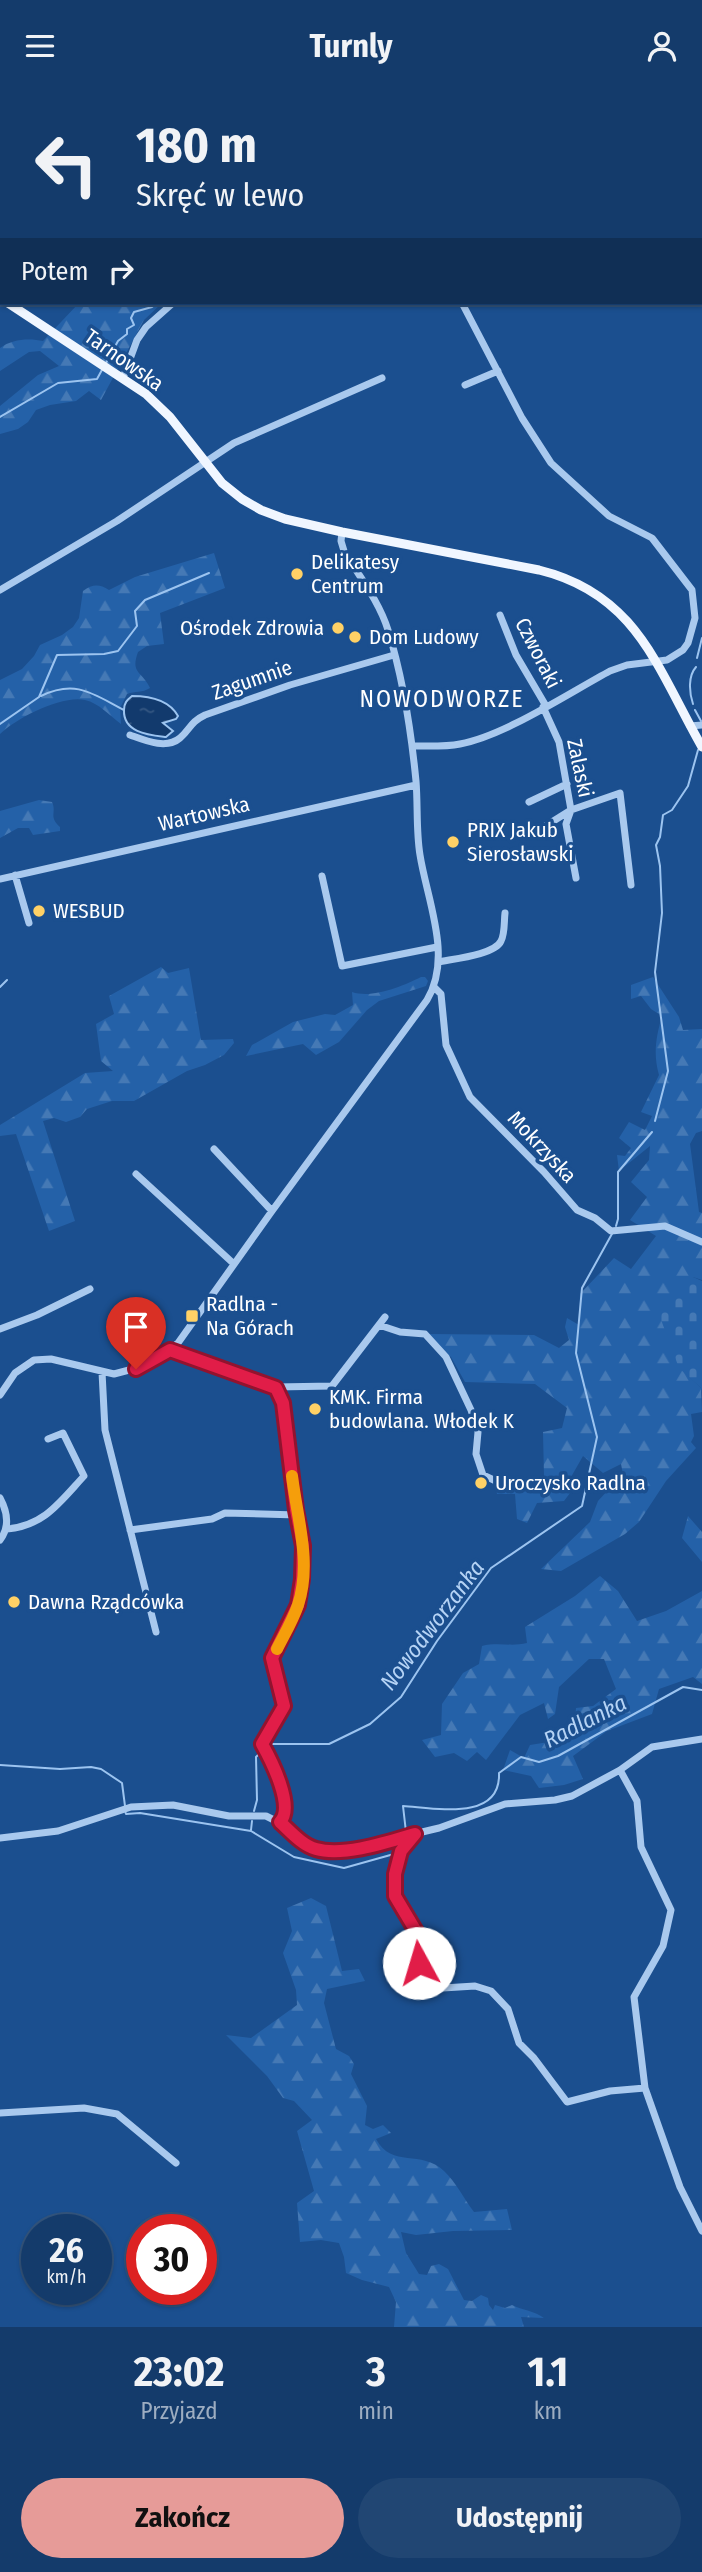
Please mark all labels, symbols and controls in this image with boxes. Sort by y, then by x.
icon: menu [21,27,59,65]
text: Turnly [309,27,393,65]
icon: person [643,27,681,65]
text: 180 m [136,116,257,175]
icon: left [21,119,112,210]
text: Skręć w lewo [136,176,304,214]
icon: right [102,252,140,290]
text: Potem [21,256,88,287]
street label: Tarnowska [79,323,169,397]
place label: Delikatesy Centrum [311,549,400,599]
marker: Delikatesy Centrum [289,566,305,582]
street label: Czworaki [509,613,567,693]
place label: Ośrodek Zdrowia [180,615,324,641]
marker: Ośrodek Zdrowia [330,620,346,636]
place label: Dom Ludowy [369,624,479,650]
marker: Dom Ludowy [347,629,363,645]
street label: Zagumnie [208,654,296,706]
district label: NOWODWORZE [359,685,525,713]
street label: Zalaski [561,736,599,800]
street label: Wartowska [156,791,252,837]
place label: PRIX Jakub Sierosławski [467,817,574,867]
marker: PRIX Jakub Sierosławski [445,834,461,850]
place label: WESBUD [53,898,125,924]
marker: WESBUD [31,903,47,919]
street label: Mokrzyska [502,1106,582,1188]
place label: Radlna - Na Górach [206,1291,294,1341]
pin [106,1297,166,1369]
icon: arrive [117,1308,155,1346]
marker: Radlna - Na Górach [184,1308,200,1324]
place label: KMK. Firma budowlana. Włodek K [329,1384,515,1434]
marker: KMK. Firma budowlana. Włodek K [307,1401,323,1417]
place label: Uroczysko Radlna [495,1470,646,1496]
marker: Uroczysko Radlna [473,1475,489,1491]
water label: Nowodworzanka [374,1554,490,1696]
place label: Dawna Rządcówka [28,1589,184,1615]
marker: Dawna Rządcówka [6,1594,22,1610]
water label: Radlanka [539,1688,631,1754]
position arrow [382,1926,456,2000]
speed limit sign: 30 [126,2214,217,2305]
text: 26 [49,2229,84,2271]
text: km/h [46,2266,87,2288]
text: 23:02 [134,2347,225,2397]
text: 3 [366,2347,386,2397]
text: 1.1 [527,2347,568,2397]
text: Przyjazd [141,2397,218,2425]
text: min [358,2397,394,2425]
text: km [534,2397,562,2425]
button: Zakończ [21,2478,344,2558]
button: Udostępnij [358,2478,681,2558]

